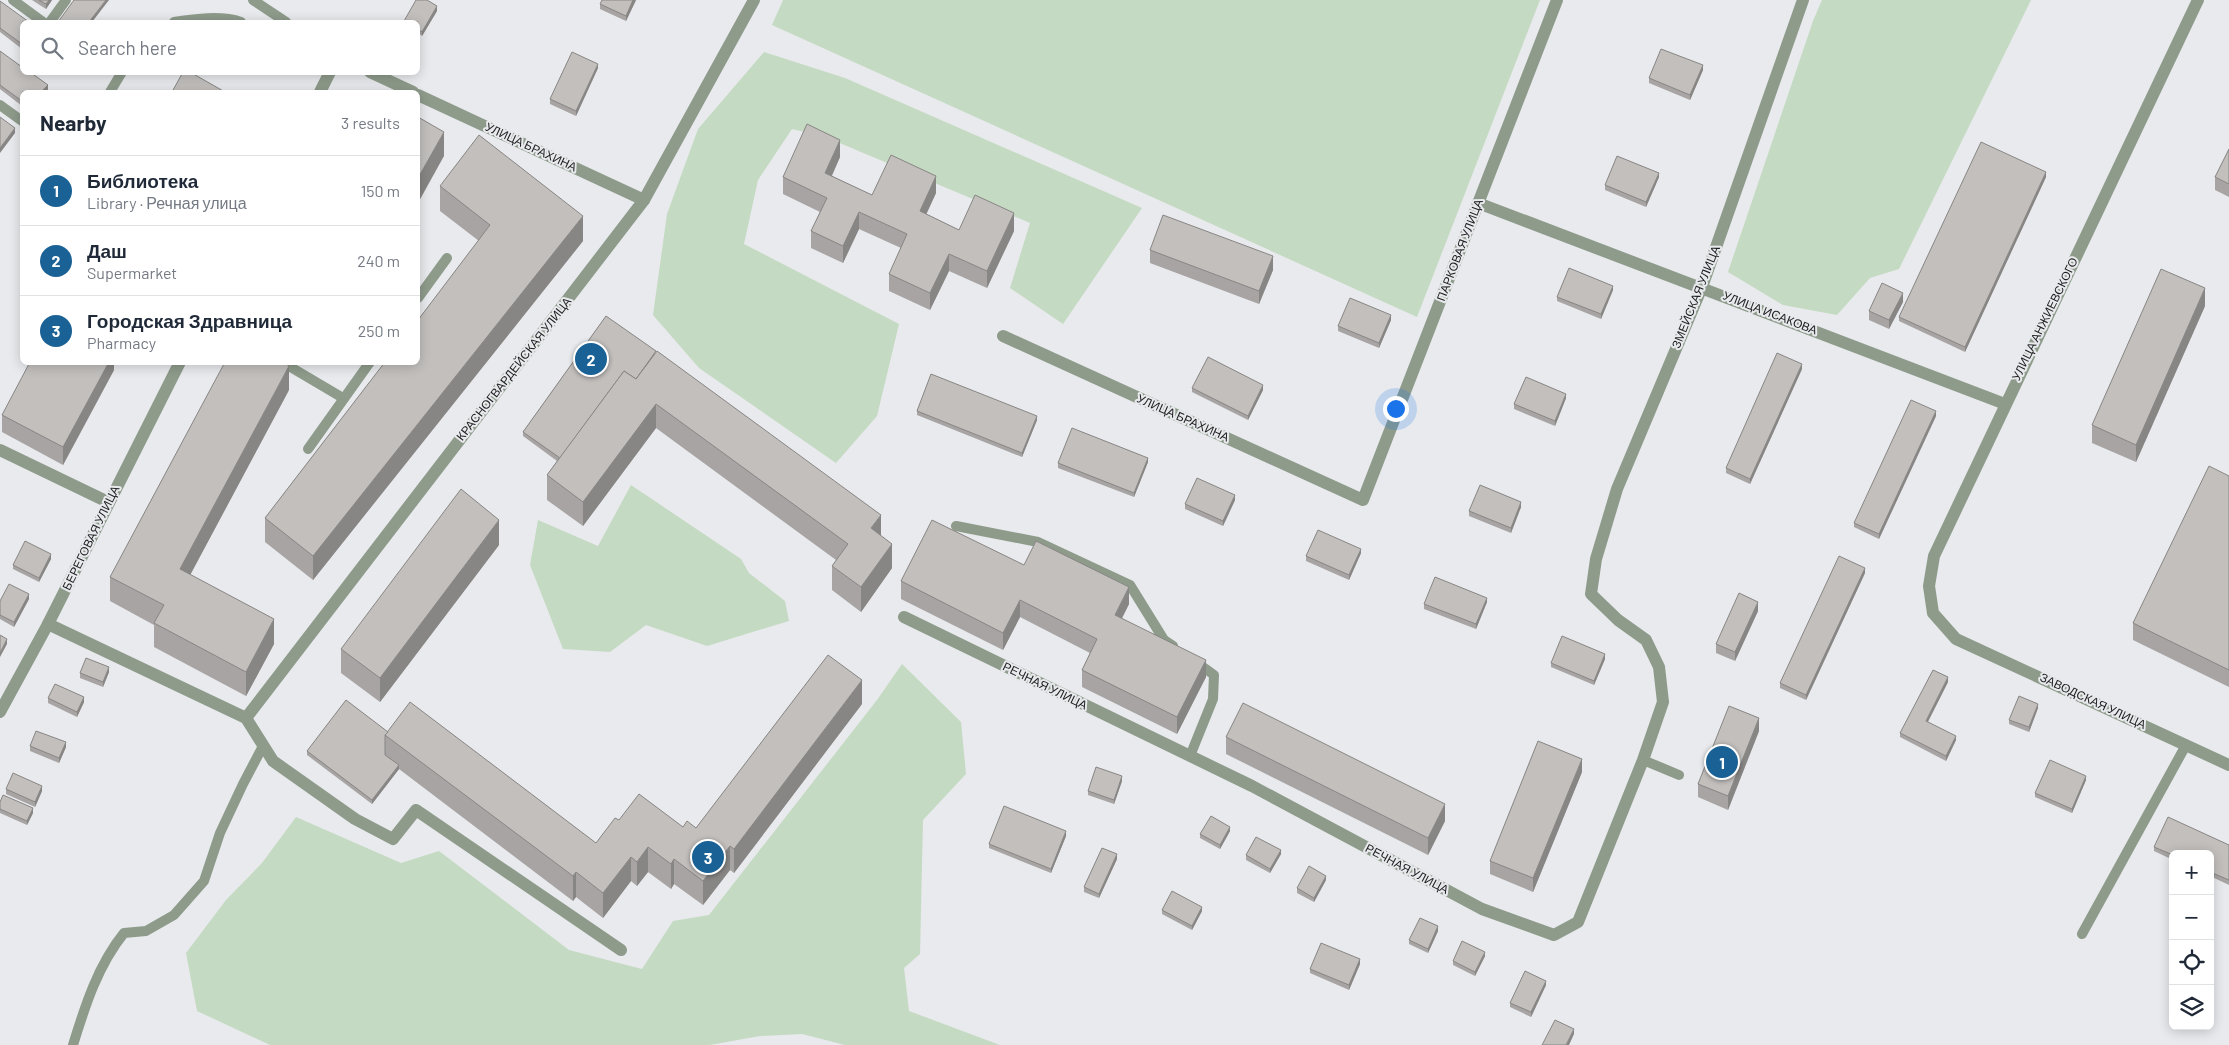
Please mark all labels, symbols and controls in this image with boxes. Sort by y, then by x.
search box [20,20,420,75]
icon: search [38,34,66,62]
text: Search here [78,36,177,59]
text: Nearby [40,110,106,135]
text: 3 results [341,113,400,132]
street label: УЛИЦА БРАХИНА [483,119,579,174]
text: Библиотека [87,169,198,192]
text: 1 [53,181,59,200]
text: 150 m [361,181,400,200]
text: Library · Речная улица [87,193,247,212]
street label: ПАРКОВАЯ УЛИЦА [1433,197,1486,303]
text: Даш [87,239,127,262]
street label: ЗМЕЙСКАЯ УЛИЦА [1668,243,1723,350]
text: 2 [52,251,60,270]
text: 240 m [357,251,400,270]
street label: УЛИЦА АНЖИЕВСКОГО [2008,255,2081,383]
text: Supermarket [87,263,177,282]
street label: УЛИЦА ИСАКОВА [1721,288,1819,337]
street label: КРАСНОГВАРДЕЙСКАЯ УЛИЦА [453,294,574,443]
text: Городская Здравница [87,309,292,332]
text: 3 [52,321,60,340]
text: 250 m [358,321,400,340]
text: Pharmacy [87,333,156,352]
pin: 2 [575,340,607,378]
street label: УЛИЦА БРАХИНА [1135,390,1232,445]
your location [1383,396,1409,422]
street label: БЕРЕГОВАЯ УЛИЦА [59,483,122,592]
street label: РЕЧНАЯ УЛИЦА [1000,659,1090,713]
street label: ЗАВОДСКАЯ УЛИЦА [2038,669,2149,732]
pin: 1 [1706,743,1738,781]
pin: 3 [692,838,724,876]
street label: РЕЧНАЯ УЛИЦА [1363,840,1452,897]
map controls [2169,850,2214,1030]
button: + [2169,850,2214,895]
button: − [2169,895,2214,940]
button: locate [2169,940,2214,985]
button: layers [2169,985,2214,1030]

